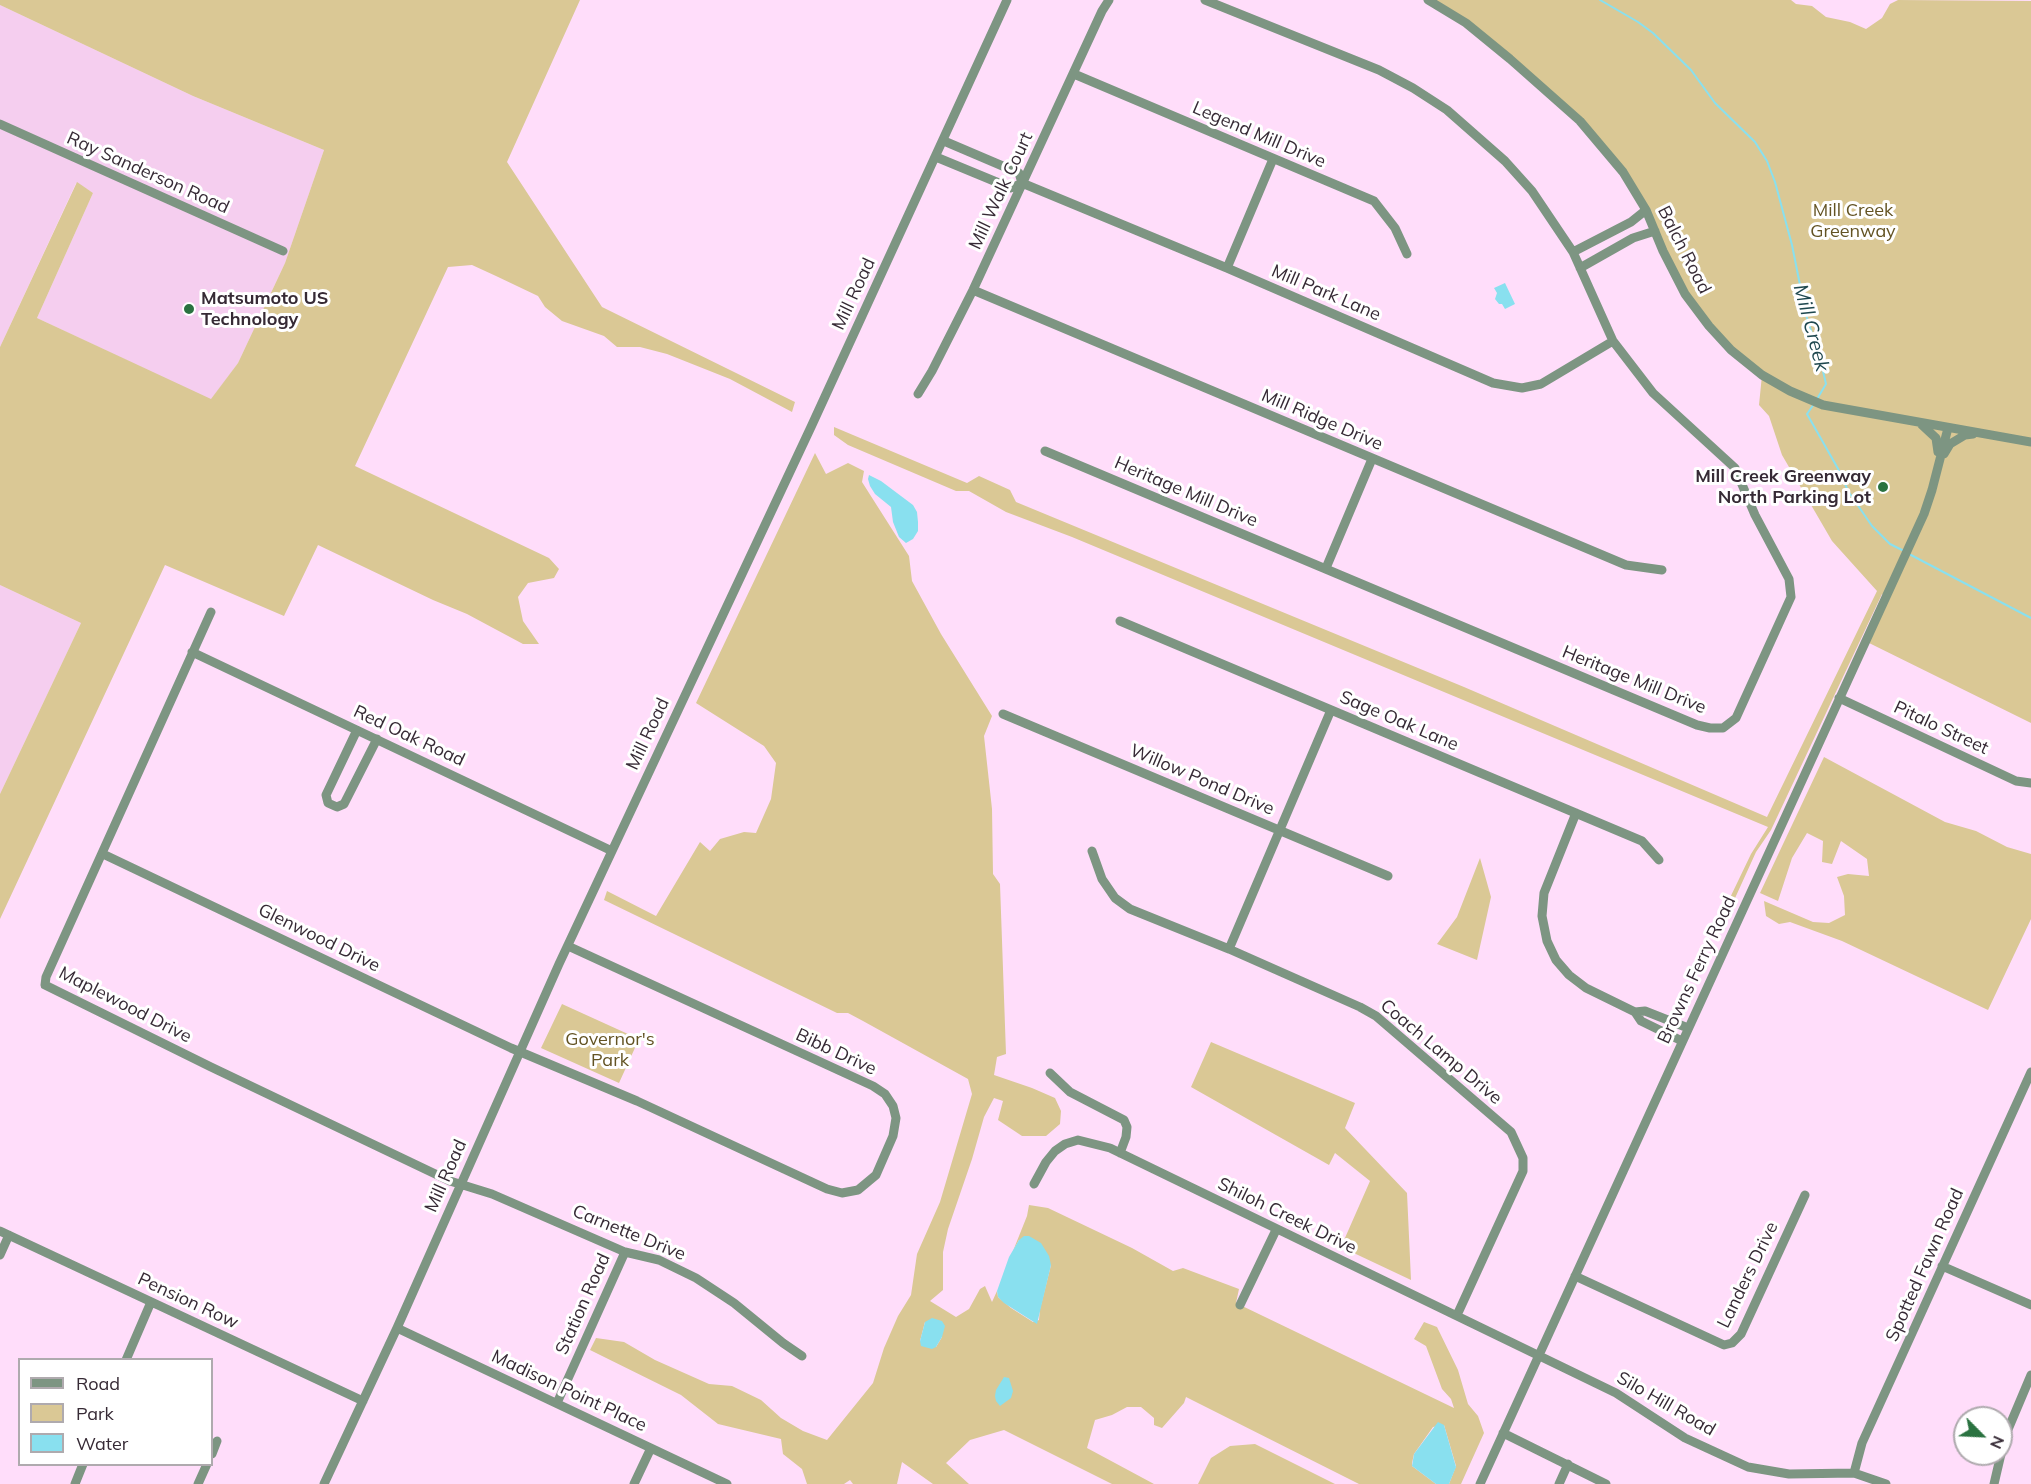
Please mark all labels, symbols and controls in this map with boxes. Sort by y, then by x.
street label: Legend Mill Drive [1189,97,1329,173]
street label: Ray Sanderson Road [63,127,233,219]
street label: Mill Walk Court [964,129,1038,253]
park label: Mill Creek Greenway [1810,200,1896,242]
street label: Balch Road [1653,203,1715,297]
street label: Mill Road [828,254,880,334]
street label: Mill Park Lane [1268,260,1384,326]
water label: Mill Creek [1788,282,1834,374]
place label: Matsumoto US Technology [201,288,328,330]
marker: Matsumoto US Technology [182,302,196,316]
street label: Mill Ridge Drive [1258,385,1386,455]
street label: Heritage Mill Drive [1111,452,1261,532]
place label: Mill Creek Greenway North Parking Lot [1695,466,1871,508]
marker: Mill Creek Greenway North Parking Lot [1876,480,1890,494]
street label: Heritage Mill Drive [1559,641,1709,719]
street label: Sage Oak Lane [1336,686,1462,756]
street label: Mill Road [622,694,674,774]
street label: Pitalo Street [1890,697,1992,759]
street label: Red Oak Road [350,701,468,771]
street label: Willow Pond Drive [1127,740,1277,820]
street label: Browns Ferry Road [1653,893,1741,1047]
street label: Glenwood Drive [255,899,383,977]
street label: Maplewood Drive [55,962,195,1048]
street label: Coach Lamp Drive [1376,995,1506,1109]
street label: Bibb Drive [792,1024,880,1080]
park label: Governor's Park [565,1029,655,1072]
street label: Mill Road [420,1136,472,1216]
street label: Shiloh Creek Drive [1214,1173,1360,1259]
street label: Spotted Fawn Road [1882,1185,1968,1345]
street label: Carnette Drive [569,1201,689,1265]
street label: Landers Drive [1713,1218,1783,1332]
street label: Station Road [551,1250,615,1358]
street label: Pension Row [134,1268,242,1334]
street label: Madison Point Place [488,1346,650,1436]
legend [18,1358,213,1466]
street label: Silo Hill Road [1613,1367,1719,1441]
text: Road [76,1372,120,1395]
text: Park [76,1402,114,1425]
north arrow [1953,1406,2013,1466]
text: Water [76,1432,128,1455]
text: N [1986,1433,2009,1452]

